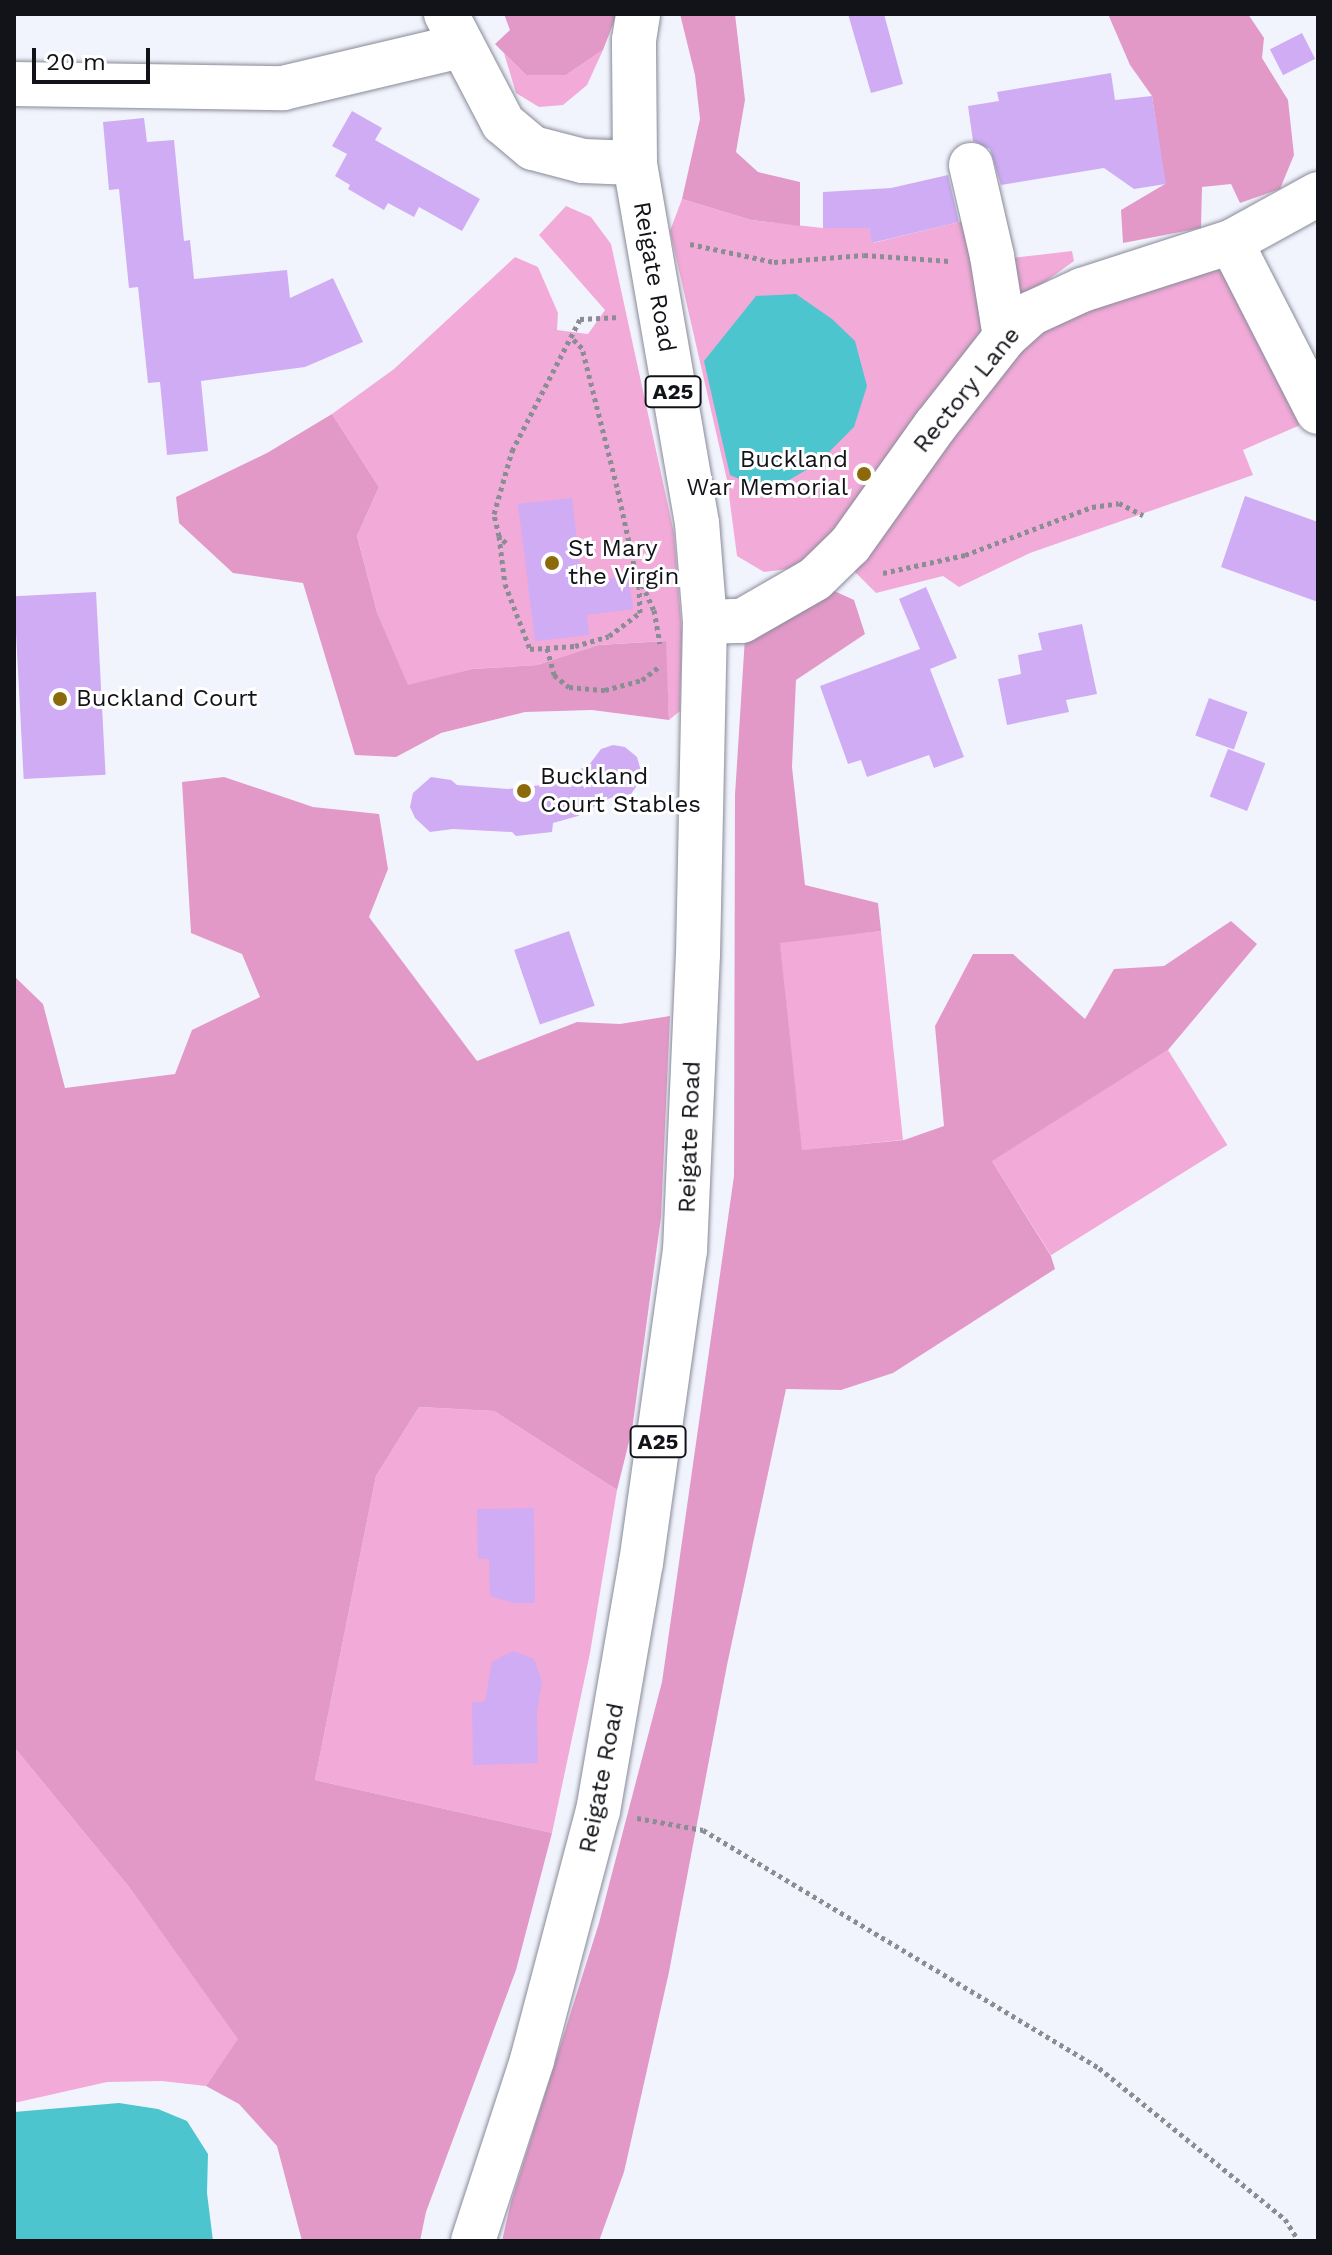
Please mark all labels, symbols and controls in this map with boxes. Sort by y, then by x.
scale bar [36,32,154,82]
text: 20 m [46,48,106,76]
street label: Reigate Road [627,199,681,355]
street label: Rectory Lane [907,321,1027,459]
road number: A25 [643,374,703,410]
place label: Buckland War Memorial [686,446,848,502]
marker: Buckland War Memorial [855,465,873,483]
place label: St Mary the Virgin [568,535,680,591]
marker: St Mary the Virgin [543,554,561,572]
place label: Buckland Court [76,685,257,713]
marker: Buckland Court [51,690,69,708]
place label: Buckland Court Stables [540,763,701,819]
marker: Buckland Court Stables [515,782,533,800]
street label: Reigate Road [673,1060,707,1214]
road number: A25 [628,1424,688,1460]
street label: Reigate Road [573,1700,631,1856]

